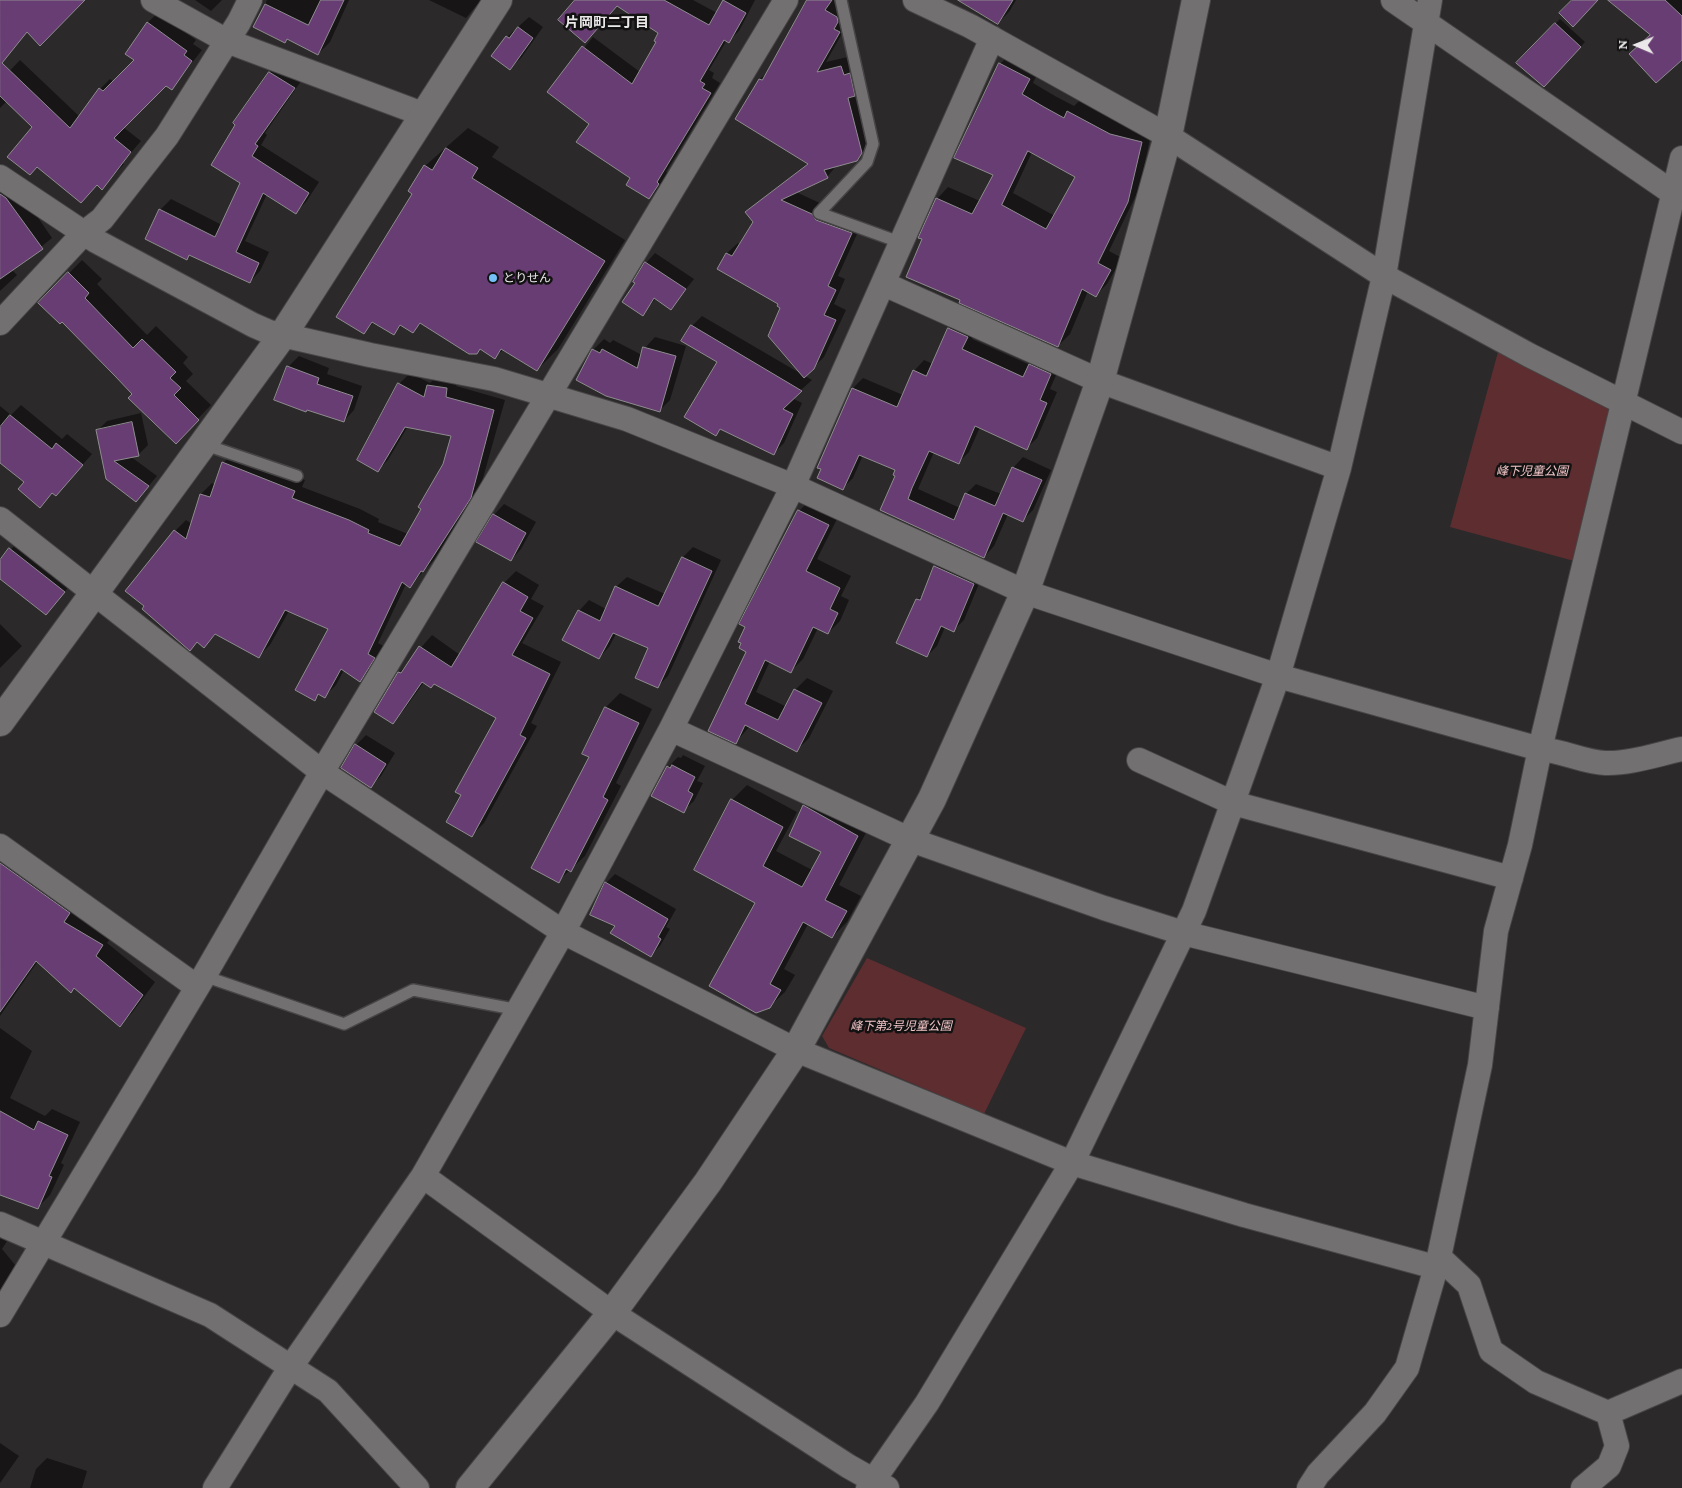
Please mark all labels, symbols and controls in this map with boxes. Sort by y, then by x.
district label: 片岡町二丁目 [565,15,649,31]
north arrow [1612,20,1662,70]
text: N [1614,40,1630,50]
place label: とりせん [503,271,551,285]
marker: とりせん [487,272,499,284]
park label: 峰下児童公園 [1496,464,1568,478]
park label: 峰下第2号児童公園 [850,1019,952,1033]

